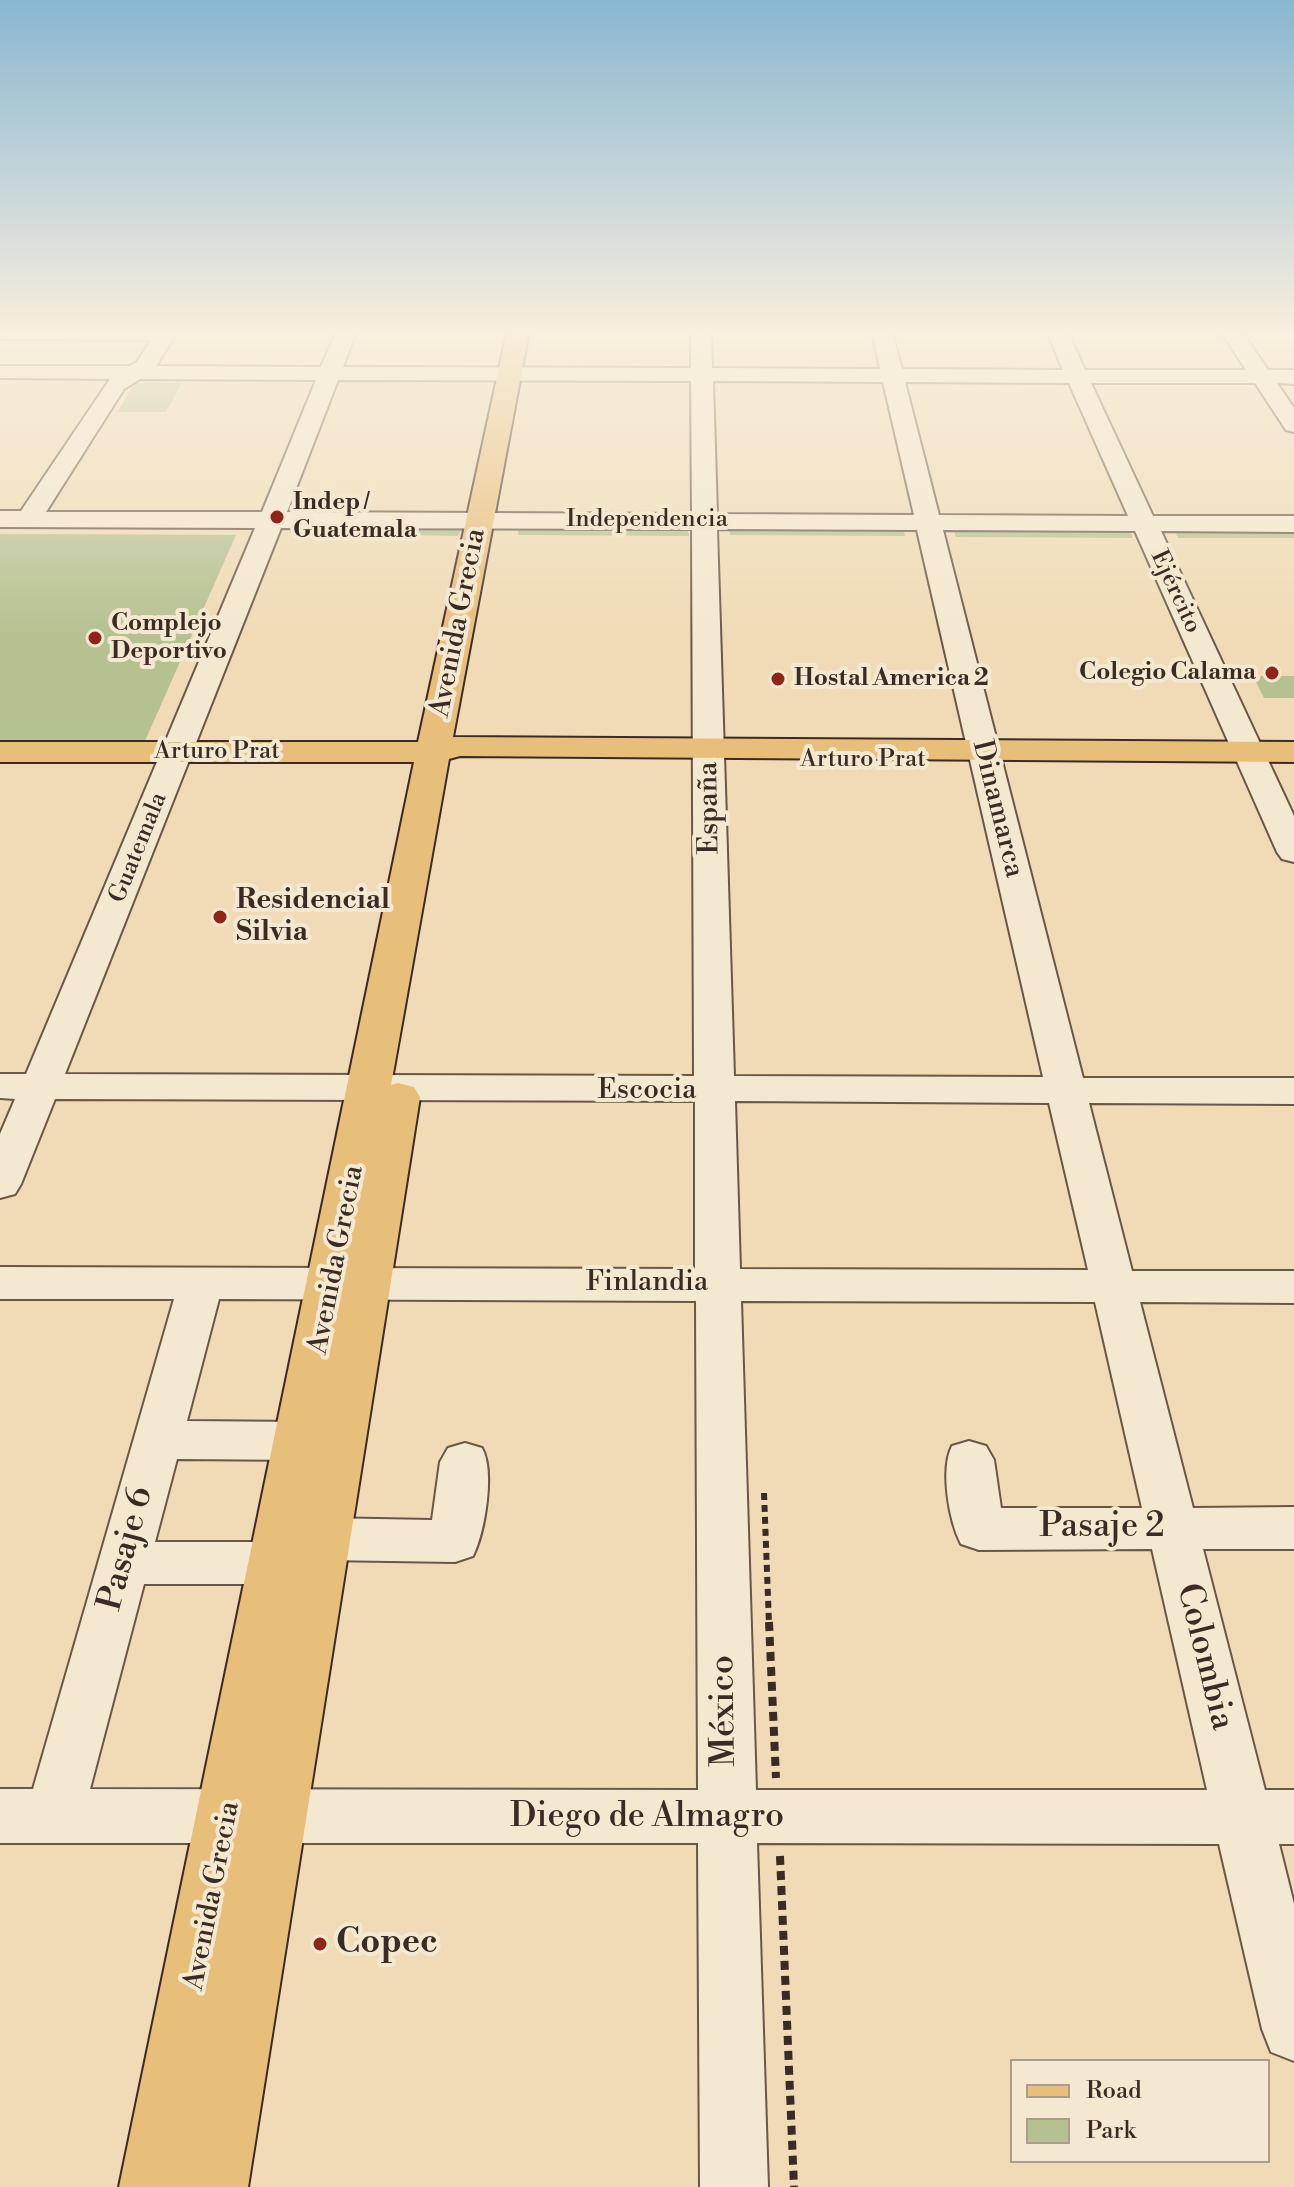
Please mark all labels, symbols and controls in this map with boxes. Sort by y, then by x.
place label: Indep / Guatemala [293,489,417,545]
street label: Independencia [566,506,728,534]
marker: Indep / Guatemala [268,508,286,526]
street label: Avenida Grecia [424,526,494,720]
street label: Ejército [1143,546,1207,638]
place label: Complejo Deportivo [111,610,227,666]
marker: Complejo Deportivo [86,629,104,647]
place label: Colegio Calama [1079,659,1256,687]
marker: Colegio Calama [1263,664,1281,682]
place label: Hostal America 2 [794,665,989,693]
marker: Hostal America 2 [769,670,787,688]
street label: Dinamarca [964,737,1030,881]
street label: Arturo Prat [154,738,280,766]
street label: Arturo Prat [800,746,926,774]
street label: España [692,761,728,855]
street label: Guatemala [104,789,174,907]
place label: Residencial Silvia [236,884,390,950]
marker: Residencial Silvia [211,908,229,926]
street label: Escocia [597,1074,697,1108]
street label: Avenida Grecia [302,1163,372,1357]
street label: Finlandia [586,1266,708,1300]
street label: Pasaje 6 [91,1483,163,1615]
street label: Pasaje 2 [1039,1508,1165,1548]
street label: Colombia [1166,1580,1242,1734]
street label: México [704,1655,746,1767]
street label: Diego de Almagro [510,1798,784,1838]
street label: Avenida Grecia [178,1799,248,1993]
place label: Copec [336,1924,438,1964]
marker: Copec [311,1935,329,1953]
legend [1010,2059,1270,2163]
text: Road [1086,2076,1142,2106]
text: Park [1086,2116,1136,2146]

